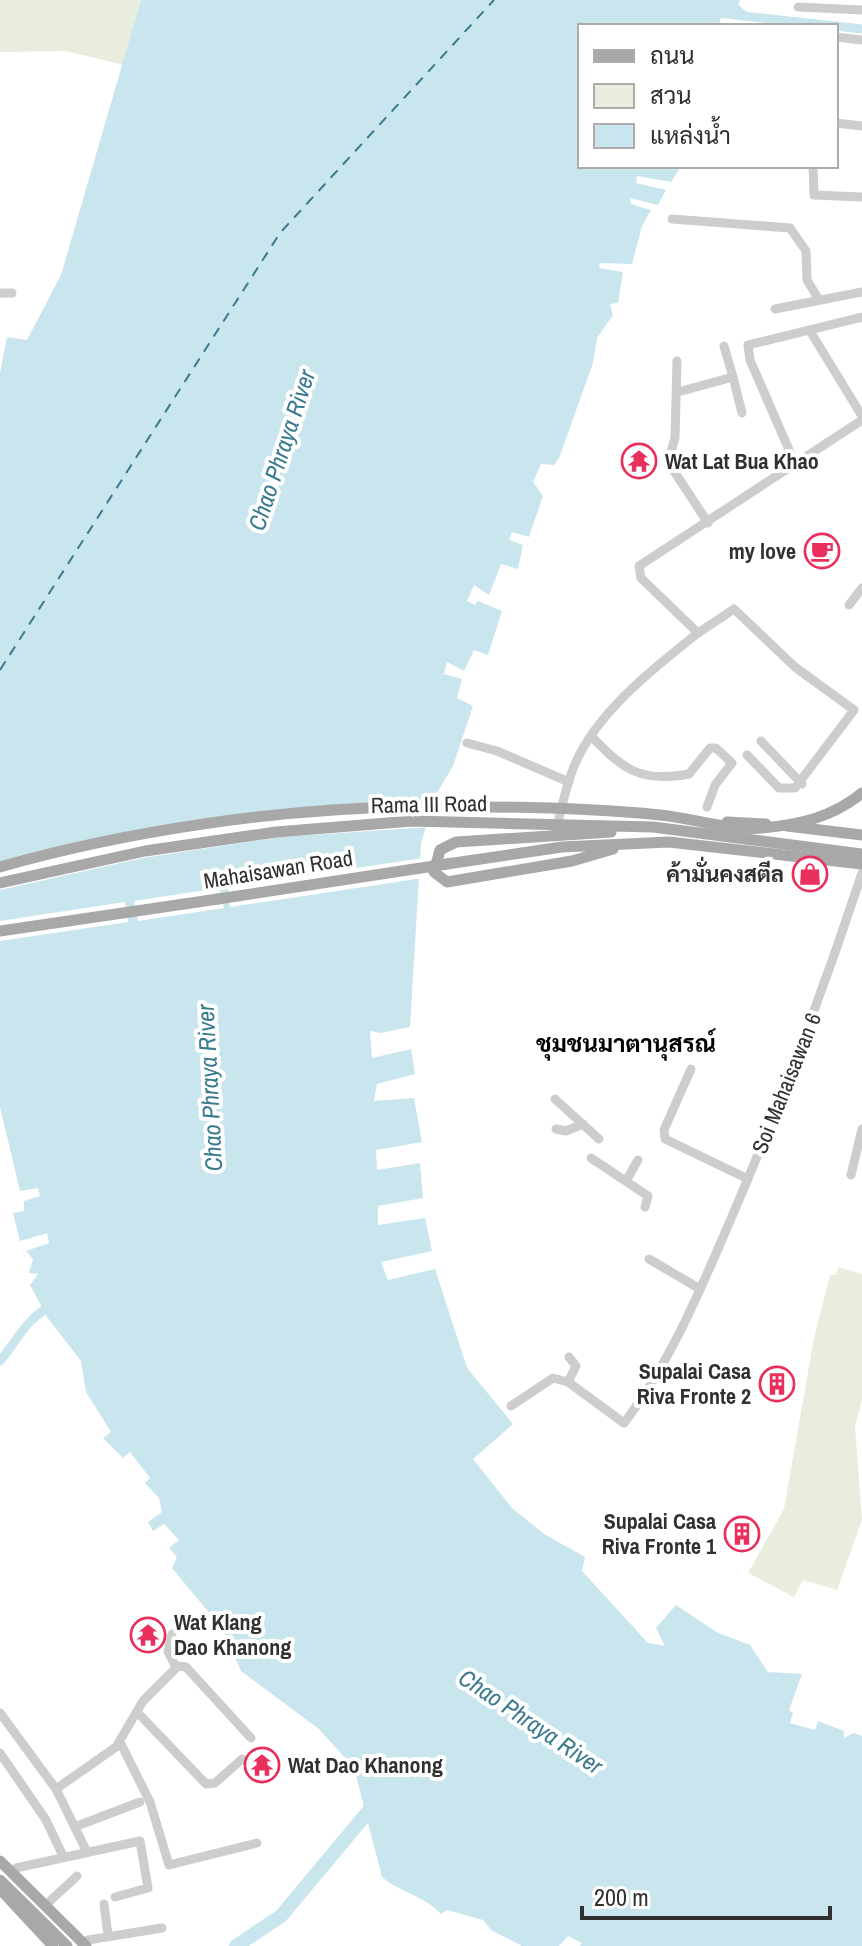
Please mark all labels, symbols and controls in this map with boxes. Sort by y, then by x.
legend [578,24,838,168]
text: ถนน [650,39,695,71]
text: สวน [650,79,692,111]
text: แหล่งน้ำ [650,116,731,151]
water label: Chao Phraya River [240,364,323,535]
temple icon: Wat Lat Bua Khao [620,442,658,480]
place label: Wat Lat Bua Khao [665,446,819,476]
cafe icon: my love [803,532,841,570]
place label: my love [729,536,796,566]
street label: Rama III Road [371,788,487,820]
street label: Mahaisawan Road [201,842,355,896]
shop icon: ค้ามั่นคงสตีล [791,855,829,893]
place label: ค้ามั่นคงสตีล [666,856,784,889]
water label: Chao Phraya River [189,1002,229,1172]
street label: Soi Mahaisawan 6 [744,1008,828,1158]
district label: ชุมชนมาตานุสรณ์ [536,1027,717,1061]
place label: Supalai Casa Riva Fronte 2 [637,1356,751,1411]
building icon: Supalai Casa Riva Fronte 2 [758,1365,796,1403]
place label: Supalai Casa Riva Fronte 1 [602,1506,717,1561]
building icon: Supalai Casa Riva Fronte 1 [723,1515,761,1553]
place label: Wat Klang Dao Khanong [174,1607,291,1662]
temple icon: Wat Klang Dao Khanong [129,1616,167,1654]
water label: Chao Phraya River [453,1661,611,1782]
temple icon: Wat Dao Khanong [243,1746,281,1784]
place label: Wat Dao Khanong [288,1750,443,1780]
scale bar [582,1870,830,1920]
text: 200 m [594,1881,649,1913]

